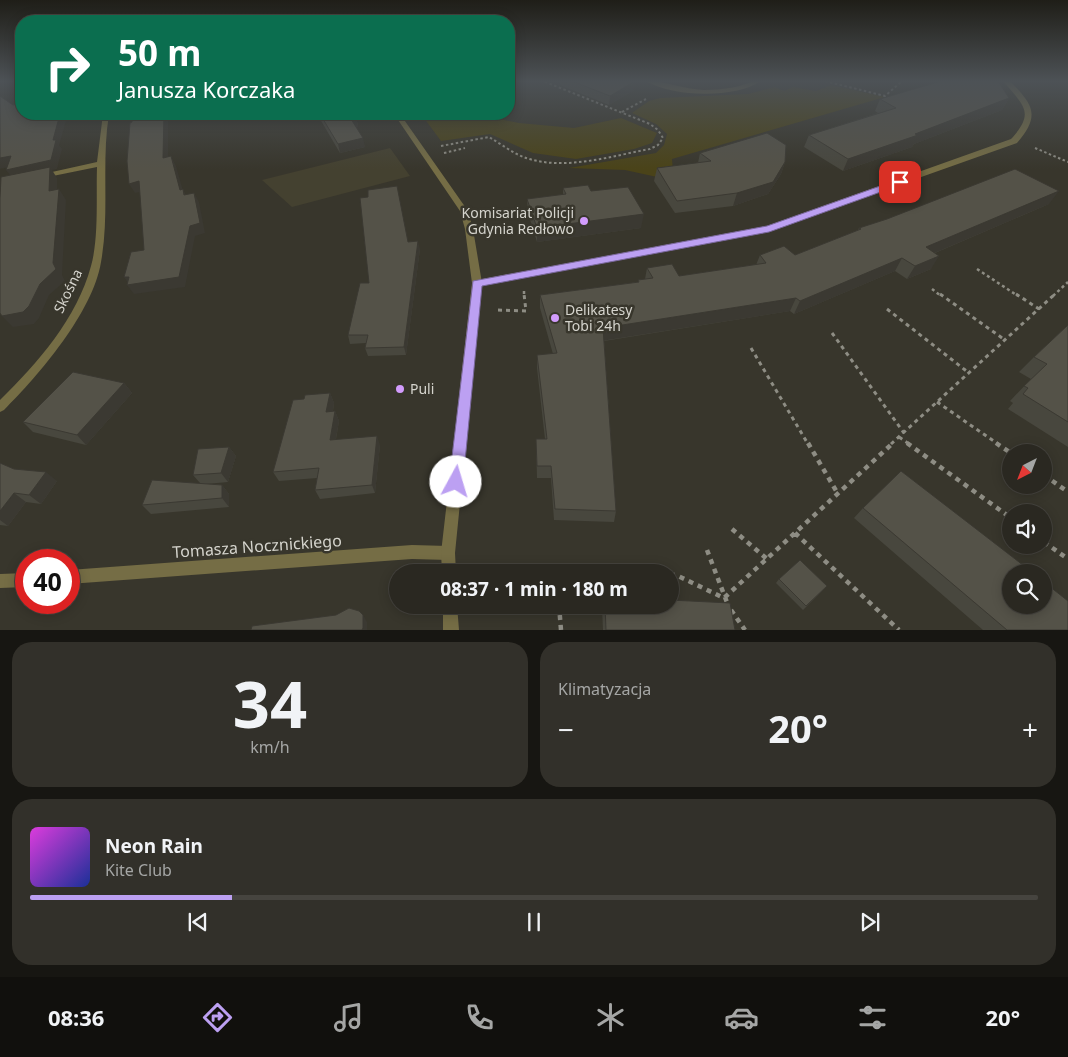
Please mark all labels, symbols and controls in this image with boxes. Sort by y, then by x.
text: 50 m [118,29,201,76]
icon: right [35,35,100,100]
text: Janusza Korczaka [118,74,295,104]
pin [879,161,921,203]
icon: arrive [886,168,914,196]
place label: Komisariat Policji Gdynia Redłowo [462,203,574,238]
marker: Komisariat Policji Gdynia Redłowo [578,215,590,227]
street label: Skośna [49,266,86,316]
place label: Delikatesy Tobi 24h [565,300,633,335]
marker: Delikatesy Tobi 24h [549,312,561,324]
place label: Puli [410,379,434,398]
marker: Puli [394,383,406,395]
north arrow [1002,444,1052,494]
map controls [1002,444,1052,614]
position arrow [429,455,481,507]
button: sound [1002,504,1052,554]
street label: Tomasza Nocznickiego [172,529,342,563]
speed limit sign: 40 [15,549,80,614]
button: search [1002,564,1052,614]
text: 08:37 · 1 min · 180 m [440,576,628,602]
text: 34 [233,659,307,747]
text: Klimatyzacja [558,678,651,700]
text: 20° [768,702,828,754]
text: − [558,710,574,748]
text: + [1022,710,1038,748]
text: km/h [250,736,290,758]
text: Neon Rain [105,833,203,859]
text: Kite Club [105,859,172,881]
icon: previous [184,908,212,936]
icon: pause [520,908,548,936]
icon: next [856,908,884,936]
icon: directions [200,1000,235,1035]
icon: music [331,1000,366,1035]
icon: phone [462,1000,497,1035]
icon: climate [593,1000,628,1035]
icon: car [724,1000,759,1035]
icon: filters [855,1000,890,1035]
text: 08:36 [48,1002,104,1032]
text: 20° [985,1002,1020,1032]

